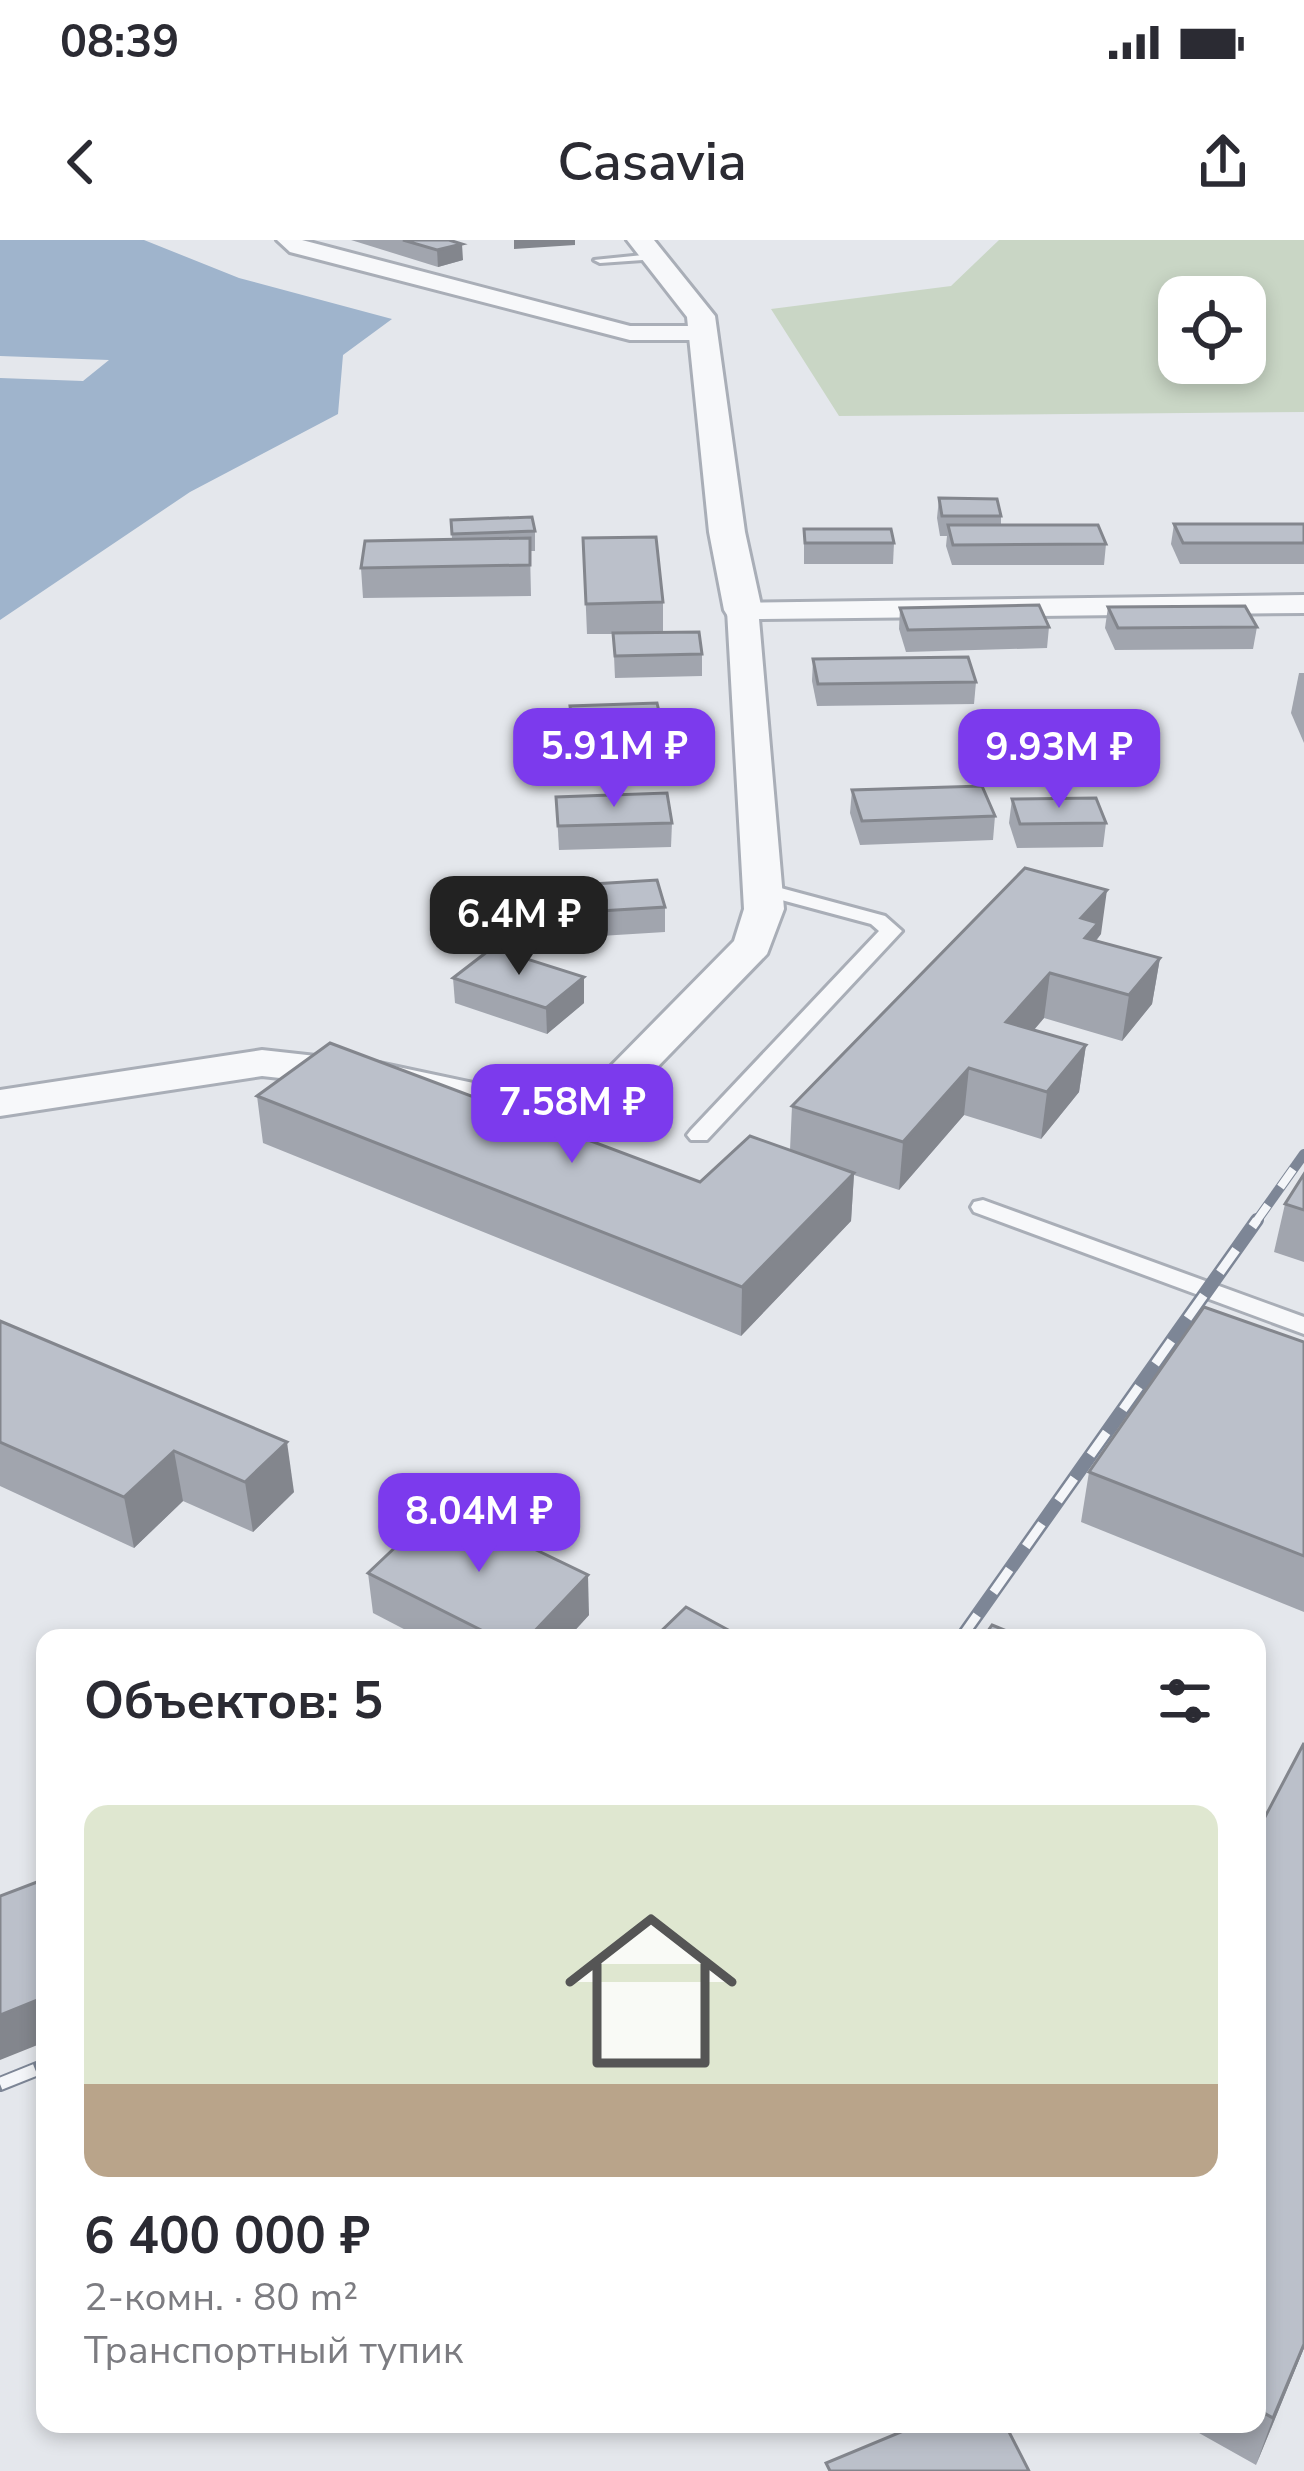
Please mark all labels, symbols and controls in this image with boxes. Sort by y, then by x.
text: 08:39 [60,12,179,73]
text: Casavia [557,125,747,199]
icon: back [48,129,114,195]
icon: share [1190,129,1256,195]
map controls [1158,276,1266,384]
button: locate [1158,276,1266,384]
pin: 5.91M ₽ [503,708,725,810]
pin: 9.93M ₽ [948,709,1170,811]
text: 5.91M ₽ [540,720,688,773]
text: 9.93M ₽ [985,721,1133,774]
pin: 6.4M ₽ [421,876,617,978]
text: 6.4M ₽ [457,888,581,941]
pin: 7.58M ₽ [461,1064,683,1166]
text: 7.58M ₽ [498,1076,646,1129]
pin: 8.04M ₽ [368,1473,590,1575]
text: 8.04M ₽ [405,1485,553,1538]
text: Объектов: 5 [84,1666,383,1736]
icon: filters [1152,1668,1218,1734]
icon: home [543,1883,759,2099]
text: 6 400 000 ₽ [84,2201,370,2271]
text: 2-комн. · 80 m² [84,2271,358,2324]
text: Транспортный тупик [84,2324,463,2377]

